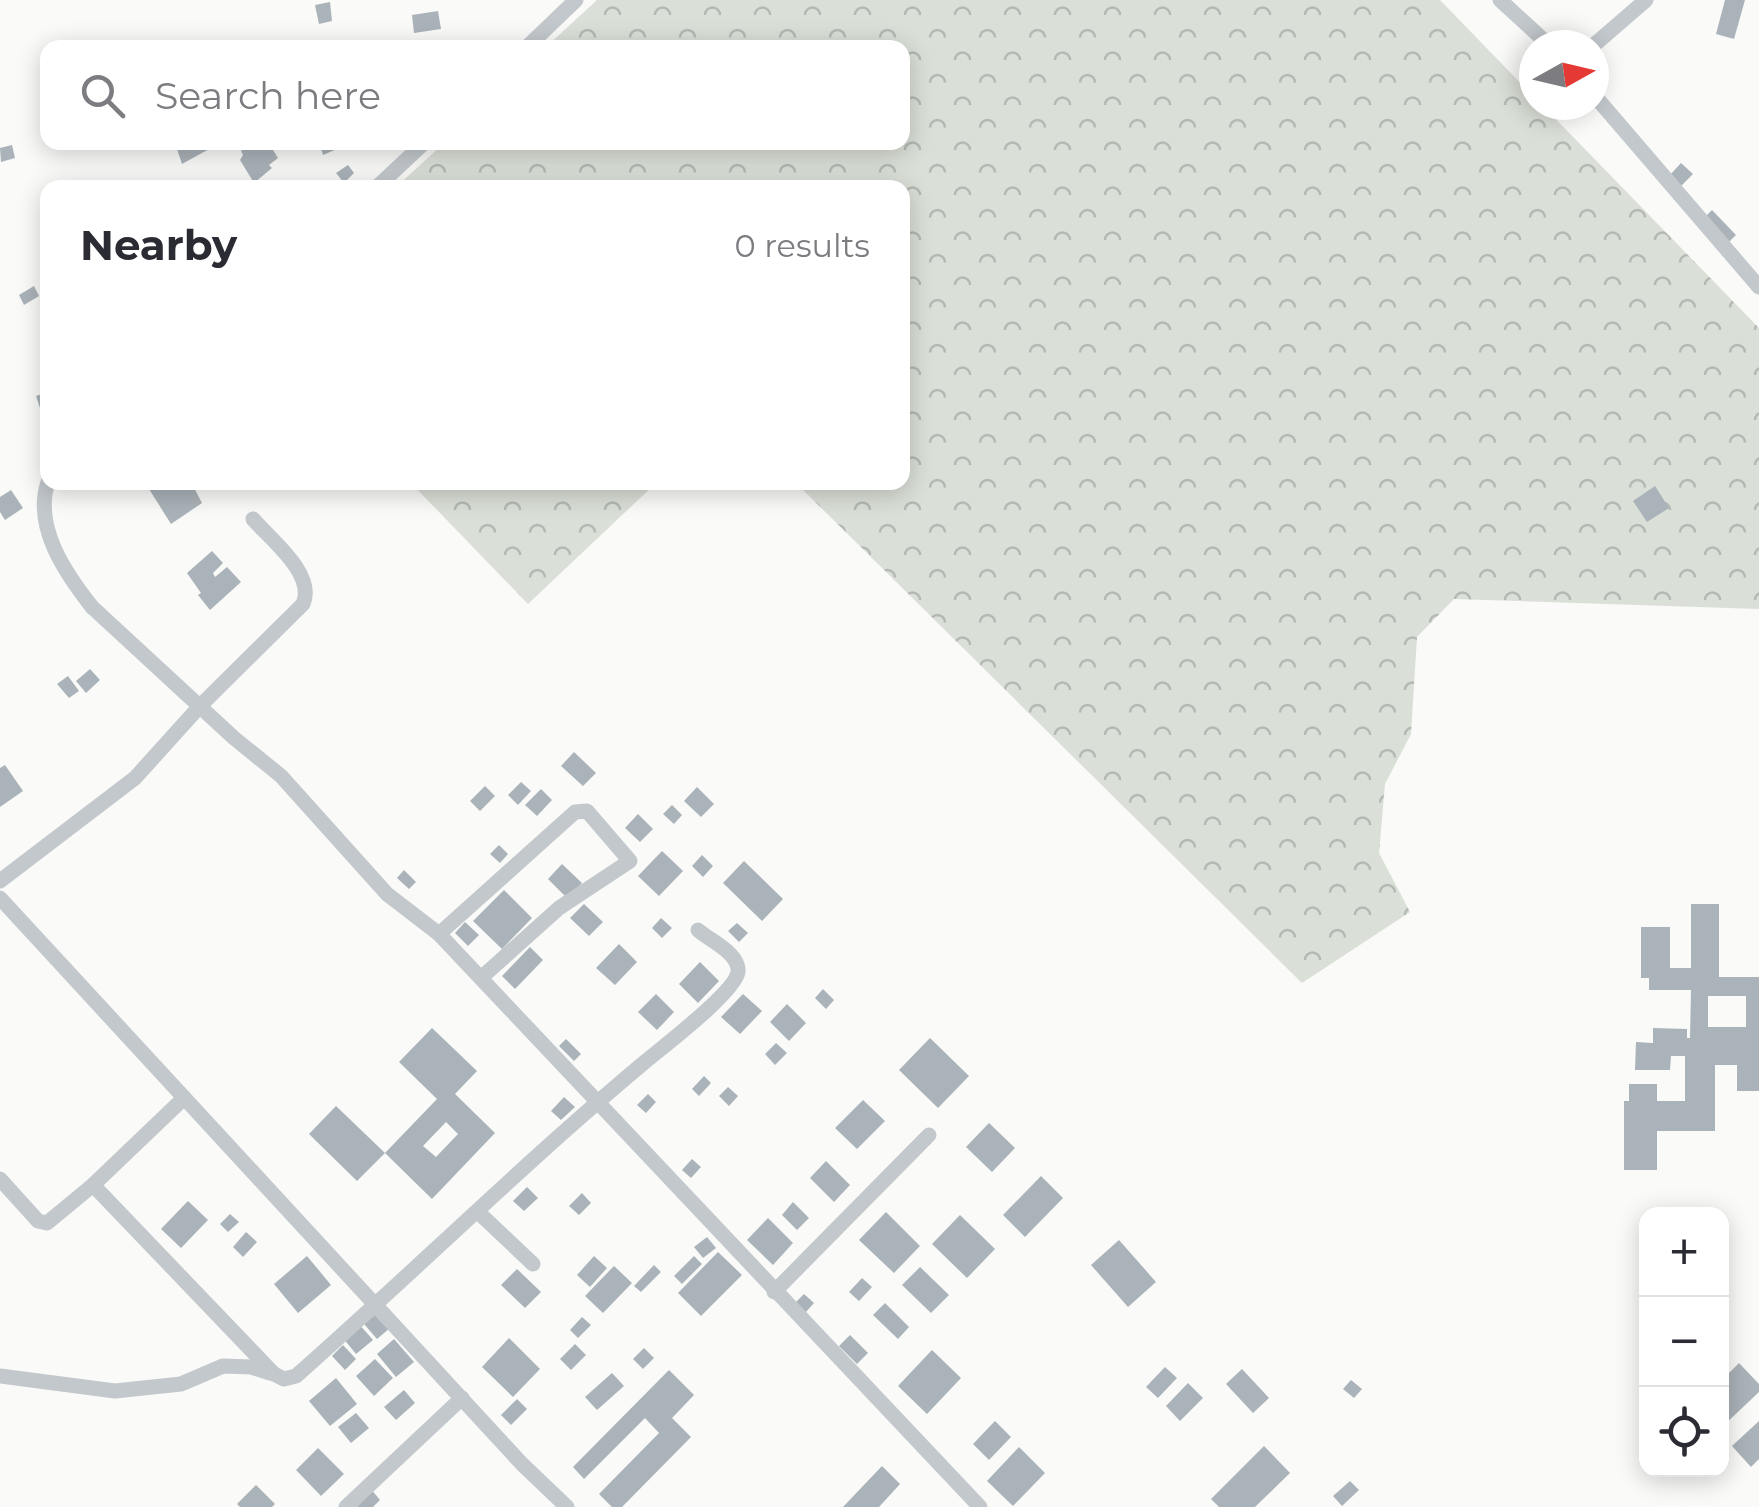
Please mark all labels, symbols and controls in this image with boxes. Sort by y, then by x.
north arrow [1519,30,1609,120]
search box [40,40,910,150]
icon: search [75,68,130,123]
text: Search here [155,72,381,119]
text: Nearby [80,219,237,271]
text: 0 results [735,226,870,265]
map controls [1639,1207,1729,1477]
button: + [1639,1207,1729,1297]
button: − [1639,1297,1729,1387]
button: locate [1639,1387,1729,1477]

